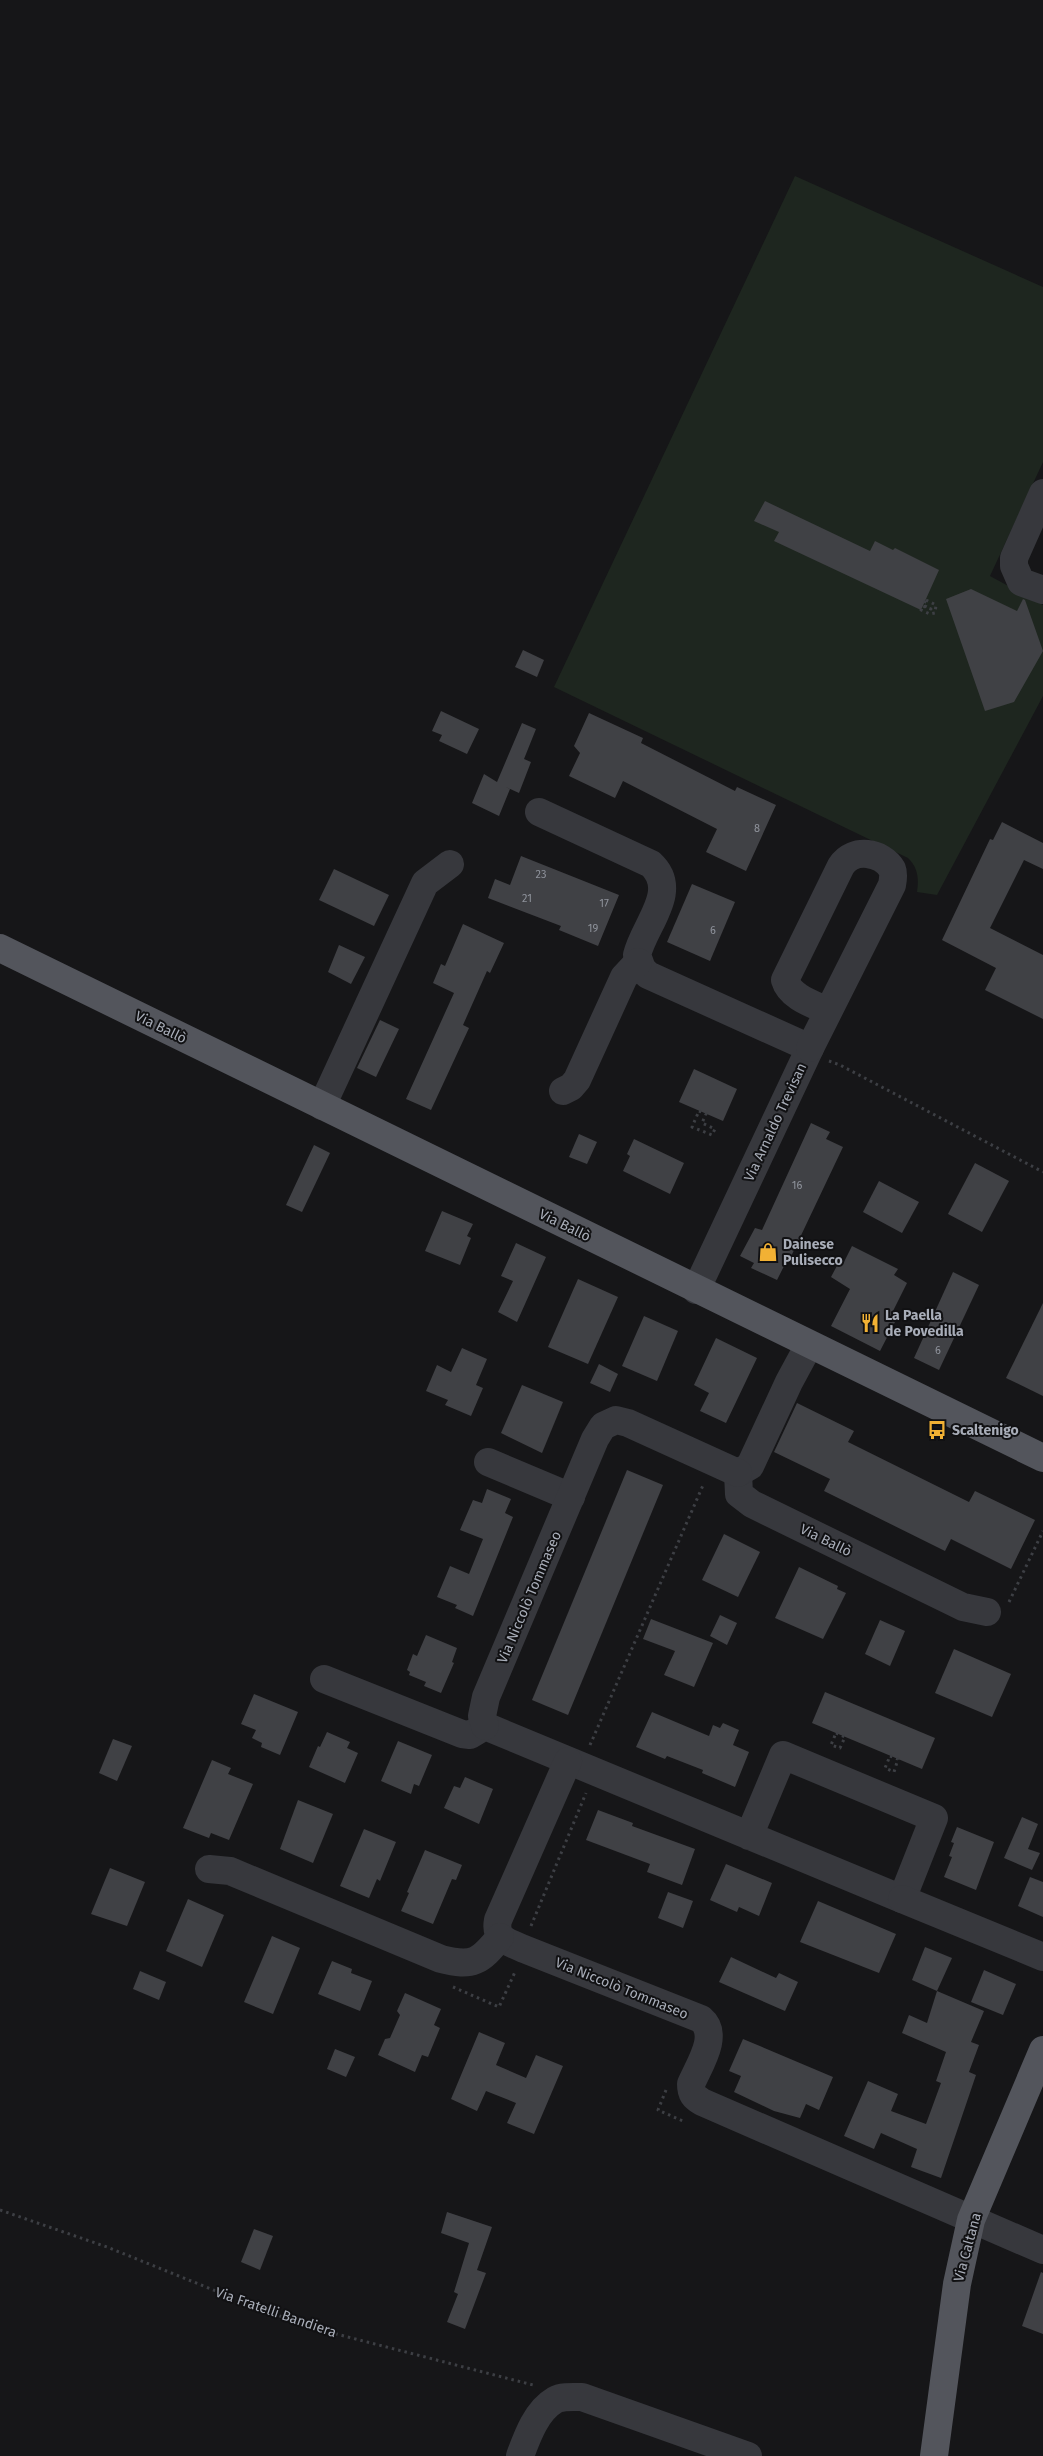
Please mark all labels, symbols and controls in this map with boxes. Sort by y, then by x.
house number: 8 [754,822,760,835]
house number: 23 [536,868,546,881]
house number: 21 [522,892,532,905]
house number: 17 [599,897,609,910]
house number: 19 [588,922,598,935]
house number: 6 [710,924,716,937]
street label: Via Ballò [132,1008,189,1047]
street label: Via Arnaldo Trevisan [741,1060,810,1184]
house number: 16 [792,1179,802,1192]
street label: Via Ballò [536,1206,593,1245]
place label: Dainese Pulisecco [783,1236,843,1269]
shop icon: Dainese Pulisecco [757,1241,779,1263]
place label: La Paella de Povedilla [885,1307,964,1340]
restaurant icon: La Paella de Povedilla [859,1312,881,1334]
house number: 6 [935,1344,941,1357]
bus stop icon: Scaltenigo [926,1419,948,1441]
place label: Scaltenigo [952,1422,1019,1439]
street label: Via Ballò [797,1521,854,1560]
street label: Via Niccolò Tommaseo [494,1529,565,1666]
street label: Via Niccolò Tommaseo [553,1954,691,2023]
street label: Via Caltana [950,2211,985,2283]
street label: Via Fratelli Bandiera [213,2284,339,2341]

